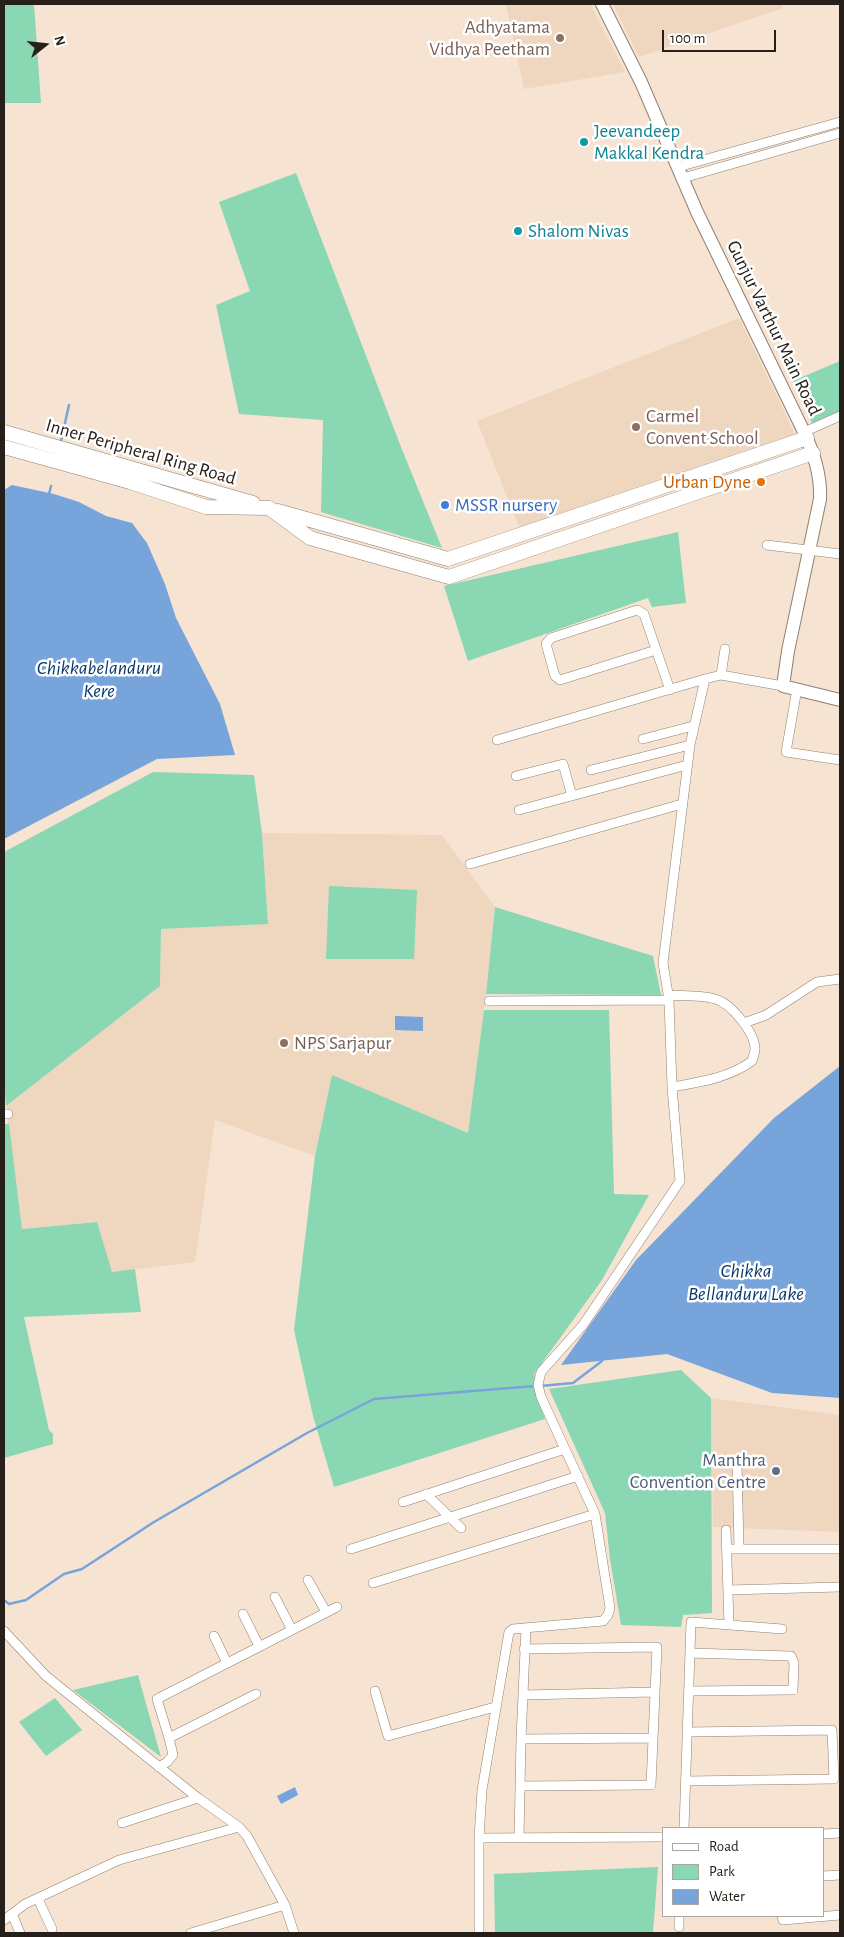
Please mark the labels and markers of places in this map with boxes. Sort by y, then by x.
place label: Adhyatama Vidhya Peetham [429,16,550,60]
marker: Adhyatama Vidhya Peetham [554,32,566,44]
place label: Jeevandeep Makkal Kendra [594,120,704,164]
marker: Jeevandeep Makkal Kendra [578,136,590,148]
place label: Shalom Nivas [528,220,629,242]
marker: Shalom Nivas [512,225,524,237]
place label: Carmel Convent School [646,405,759,449]
marker: Carmel Convent School [630,421,642,433]
place label: Urban Dyne [663,471,751,493]
marker: Urban Dyne [755,476,767,488]
place label: MSSR nursery [455,494,557,516]
marker: MSSR nursery [439,499,451,511]
place label: NPS Sarjapur [294,1032,391,1054]
marker: NPS Sarjapur [278,1037,290,1049]
place label: Manthra Convention Centre [630,1449,766,1493]
marker: Manthra Convention Centre [770,1465,782,1477]

